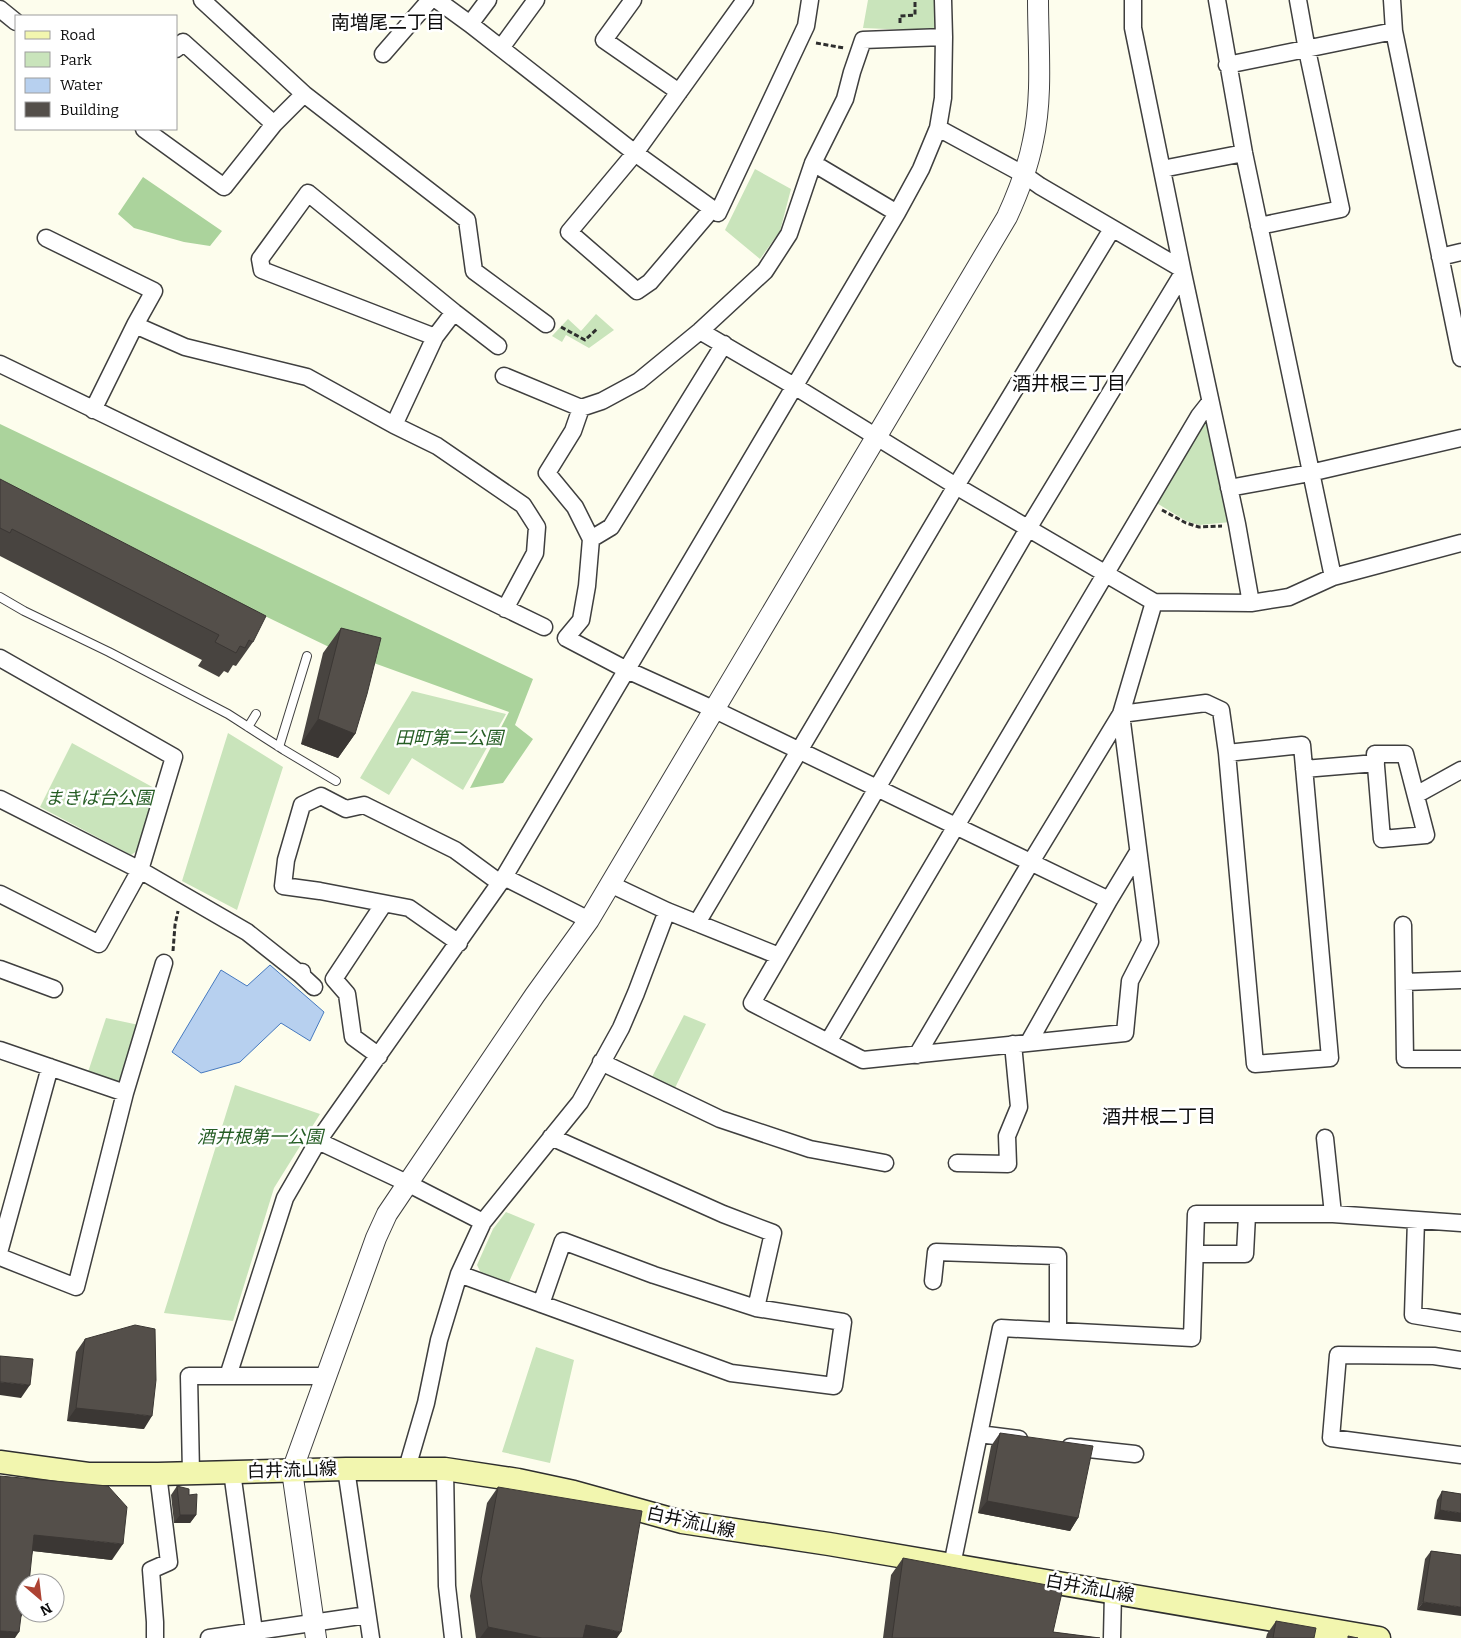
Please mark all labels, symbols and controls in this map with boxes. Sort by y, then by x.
district label: 南増尾二丁目 [331,11,445,34]
legend [15,15,178,130]
text: Road [60,26,95,44]
text: Park [60,51,92,69]
text: Water [60,76,103,94]
text: Building [60,101,119,119]
district label: 酒井根三丁目 [1012,372,1126,395]
park label: 田町第二公園 [395,727,506,749]
park label: まきば台公園 [45,787,156,809]
district label: 酒井根二丁目 [1102,1105,1216,1128]
park label: 酒井根第一公園 [197,1126,326,1148]
street label: 白井流山線 [247,1457,337,1483]
street label: 白井流山線 [645,1502,737,1542]
street label: 白井流山線 [1044,1569,1136,1607]
north arrow [15,1573,65,1623]
text: N [37,1599,55,1619]

